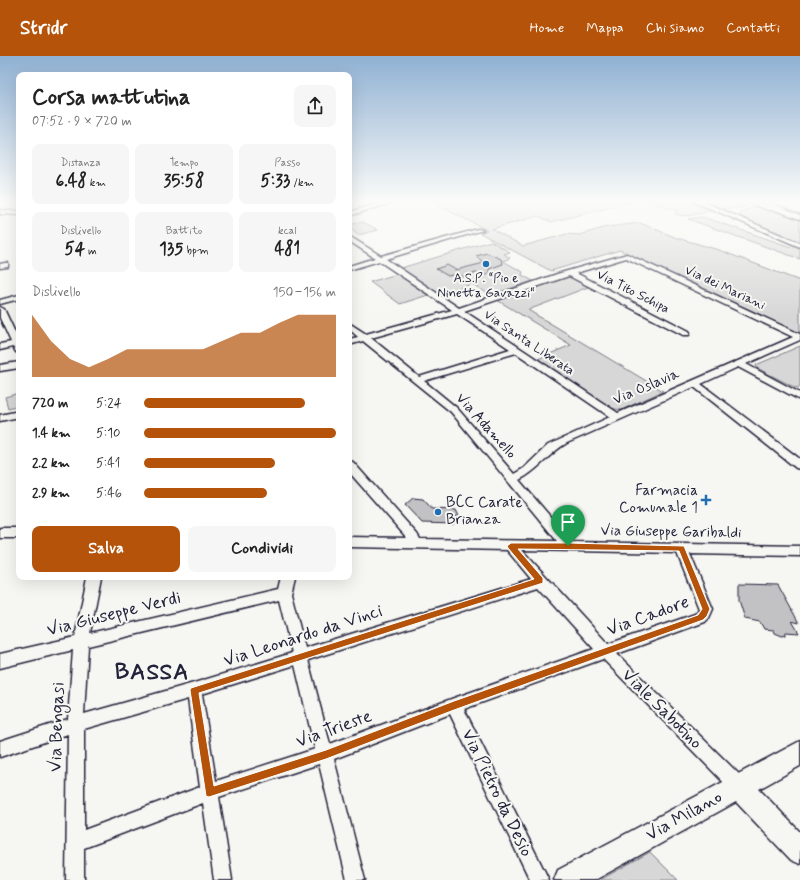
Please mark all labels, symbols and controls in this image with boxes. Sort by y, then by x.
text: Stridr [20,16,67,41]
text: Home [529,19,564,37]
text: Mappa [586,19,624,37]
text: Chi siamo [646,19,704,37]
text: Contatti [726,19,780,37]
text: Corsa mattutina [32,84,190,112]
button: share [294,85,336,127]
text: 07:52 · 9 × 720 m [32,113,132,130]
text: Distanza [61,156,101,170]
text: Tempo [169,156,199,170]
text: Passo [275,156,300,170]
text: 6.48 [55,170,87,192]
text: 35:58 [164,170,204,192]
text: 5:33 [261,170,290,192]
text: km [87,176,106,190]
text: /km [290,176,314,190]
text: Dislivello [60,224,101,238]
text: Battito [166,224,202,238]
text: kcal [278,224,297,238]
text: 54 [65,238,85,260]
text: 135 [159,238,184,260]
text: 481 [274,238,300,260]
text: m [85,244,97,258]
text: bpm [184,244,209,258]
marker: A.S.P. “Pio e Ninetta Gavazzi“ [481,259,491,269]
street label: Via dei Mariani [682,262,768,314]
street label: Via Tito Schipa [594,266,672,318]
place label: A.S.P. “Pio e Ninetta Gavazzi“ [437,270,535,302]
text: Dislivello [32,284,81,301]
text: 150–156 m [273,284,336,301]
street label: Via Santa Liberata [480,306,578,380]
street label: Via Oslavia [610,364,683,410]
street label: Via Adamello [451,389,521,463]
text: 720 m [32,395,68,412]
text: 5:24 [96,395,122,412]
text: 1.4 km [32,425,71,442]
text: 5:10 [96,425,121,442]
text: 2.2 km [32,455,70,472]
text: 5:41 [96,455,120,472]
place label: Farmacia Comunale 1 [619,481,698,518]
text: 2.9 km [32,485,70,502]
text: 5:46 [96,485,122,502]
place label: BCC Carate Brianza [446,493,523,530]
marker: Farmacia Comunale 1 [701,495,711,505]
pin [551,505,585,546]
marker: BCC Carate Brianza [433,507,443,517]
icon: arrive [557,511,579,533]
street label: Via Giuseppe Garibaldi [600,521,742,543]
button: Salva [32,526,180,572]
button: Condividi [188,526,336,572]
street label: Via Giuseppe Verdi [44,586,184,642]
street label: Via Cadore [603,590,693,642]
street label: Via Leonardo da Vinci [221,599,385,673]
district label: BASSA [115,658,189,688]
street label: Viale Sabotino [616,663,708,755]
street label: Via Bengasi [43,681,72,773]
street label: Via Trieste [293,704,375,754]
street label: Via Pietro da Desio [456,725,538,861]
street label: Via Milano [642,785,726,847]

